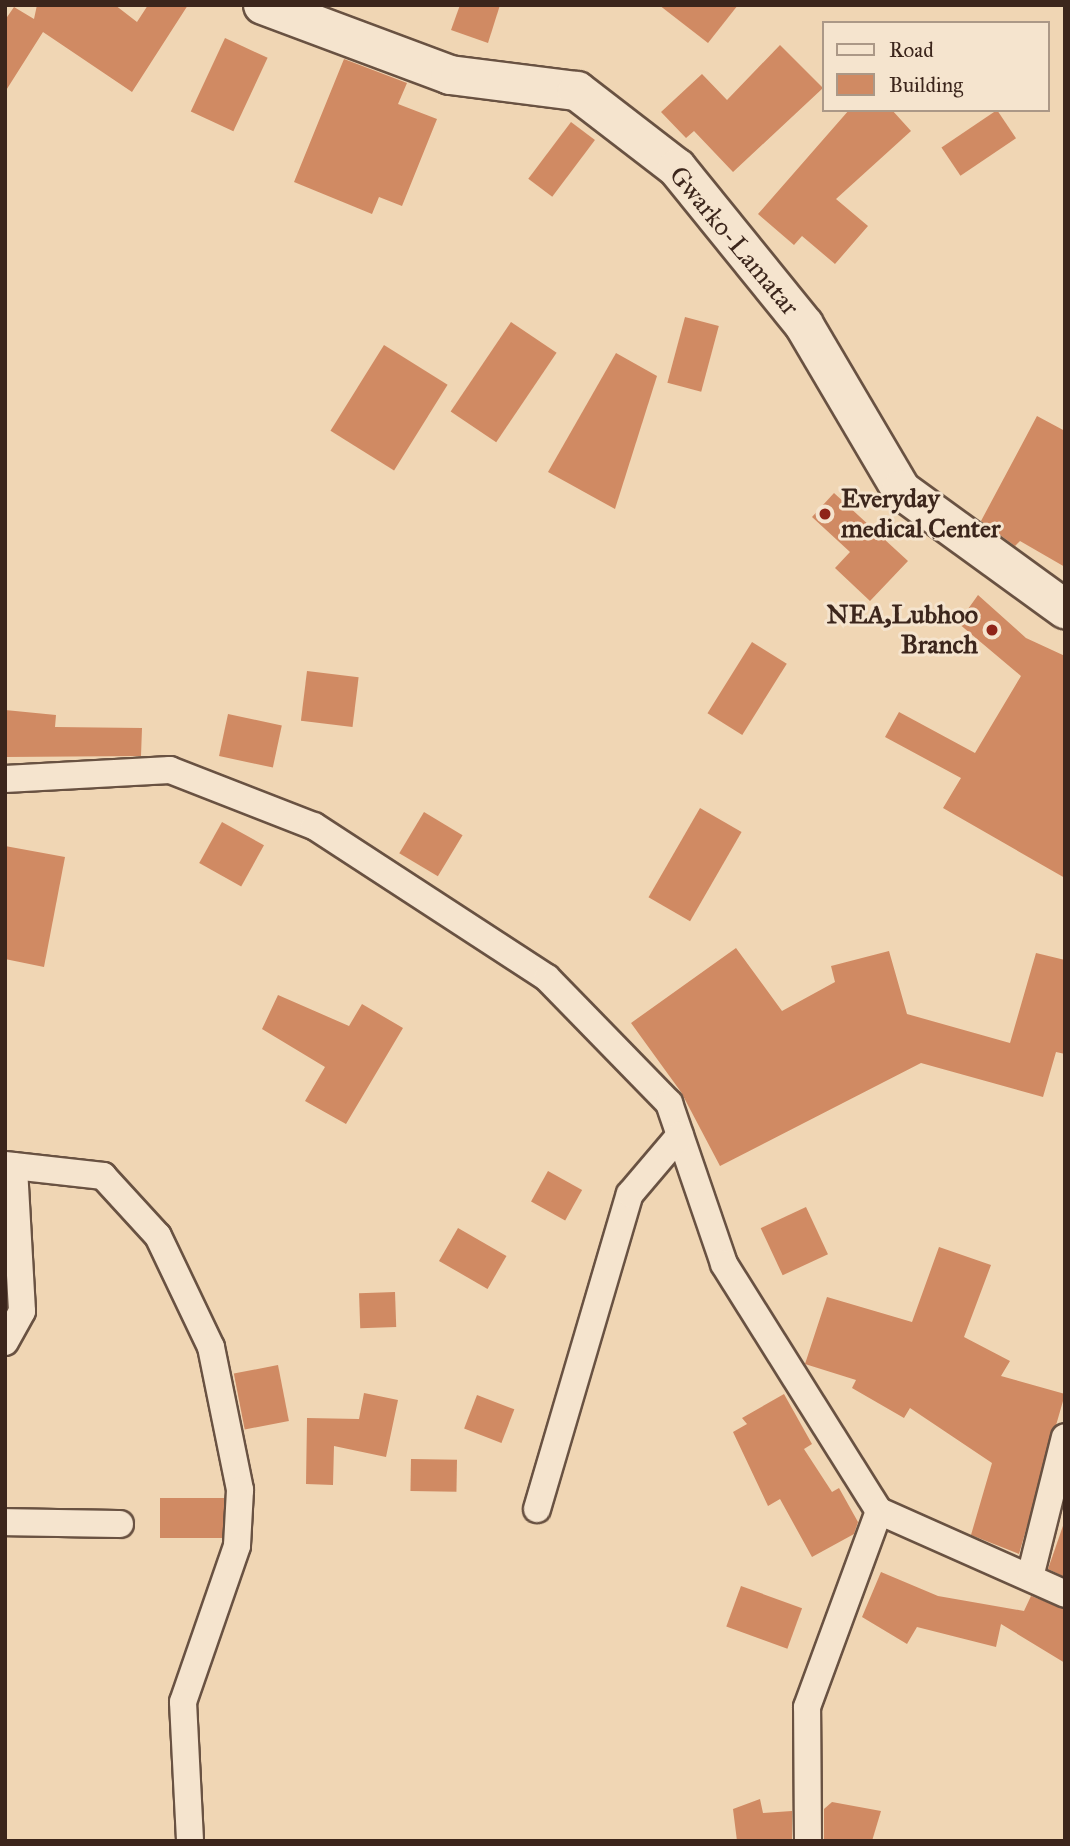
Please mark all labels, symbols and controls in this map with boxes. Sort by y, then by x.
legend [822,21,1049,112]
text: Road [889,37,934,63]
text: Building [889,72,963,98]
street label: Gwarko-Lamatar [663,160,805,322]
place label: Everyday medical Center [841,483,1001,544]
marker: Everyday medical Center [815,504,835,524]
place label: NEA,Lubhoo Branch [827,599,978,660]
marker: NEA,Lubhoo Branch [984,622,1000,638]

